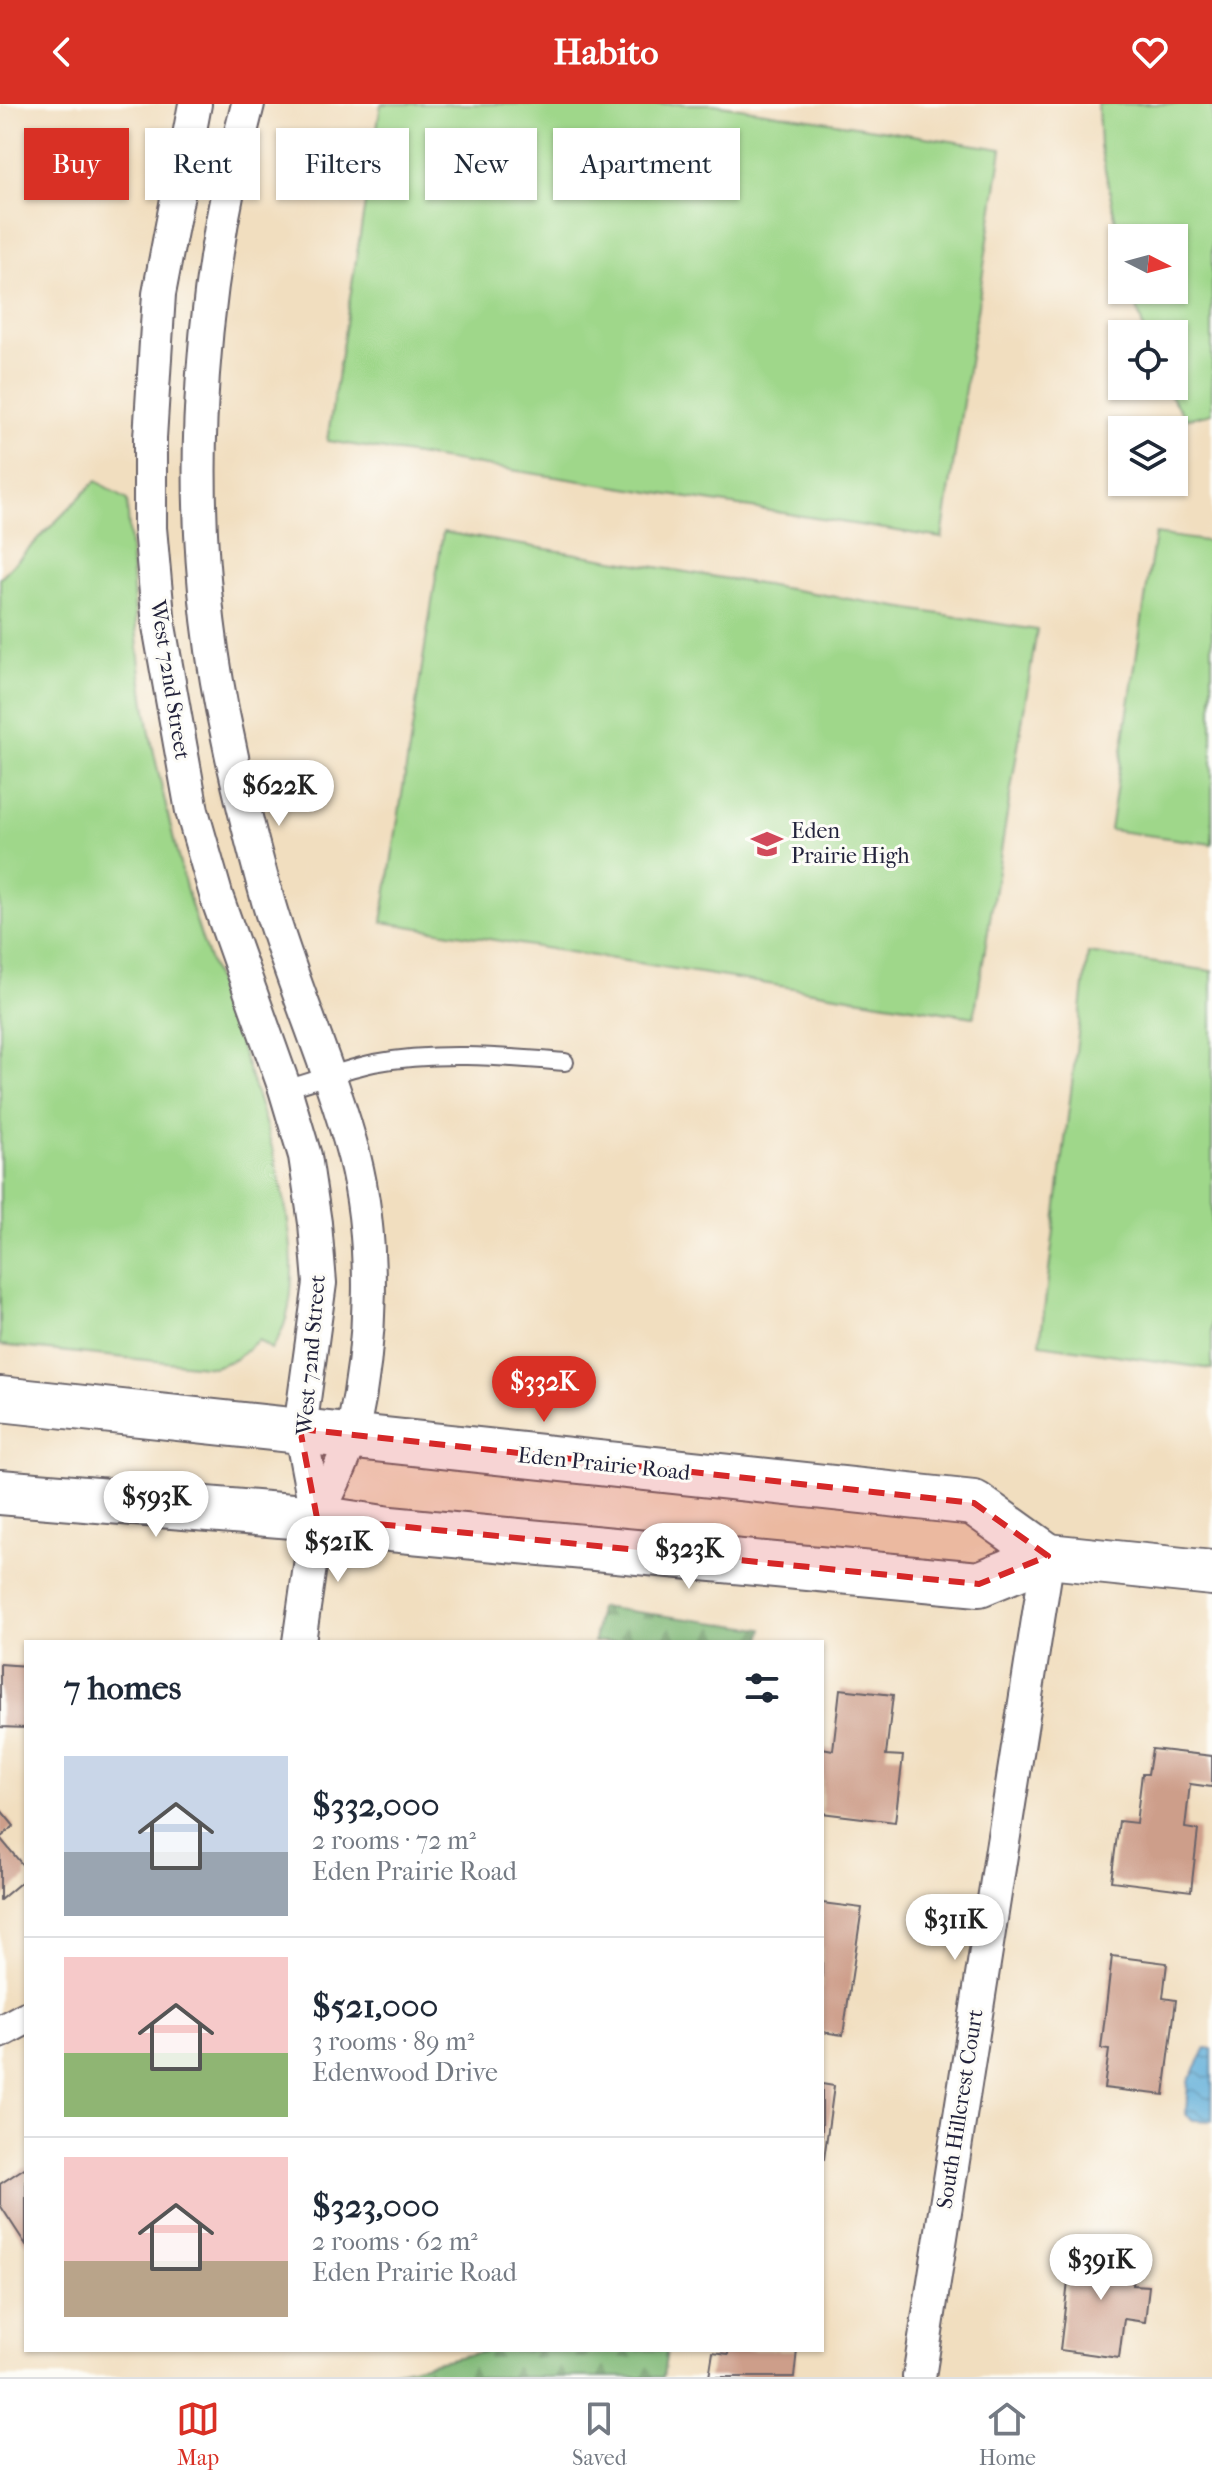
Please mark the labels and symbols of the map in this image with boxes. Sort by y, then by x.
north arrow [1108,224,1188,304]
street label: West 72nd Street [144,597,195,762]
pin: $622K [223,760,335,828]
place label: Eden Prairie High [791,818,910,869]
school or university icon: Eden Prairie High [750,827,784,861]
street label: West 72nd Street [291,1274,331,1437]
pin: $332K [488,1356,600,1424]
street label: Eden Prairie Road [516,1442,693,1486]
pin: $593K [100,1471,212,1539]
pin: $521K [282,1516,394,1584]
pin: $323K [633,1523,745,1591]
pin: $311K [899,1894,1011,1962]
street label: South Hillcrest Court [931,2007,989,2211]
pin: $391K [1045,2234,1157,2302]

